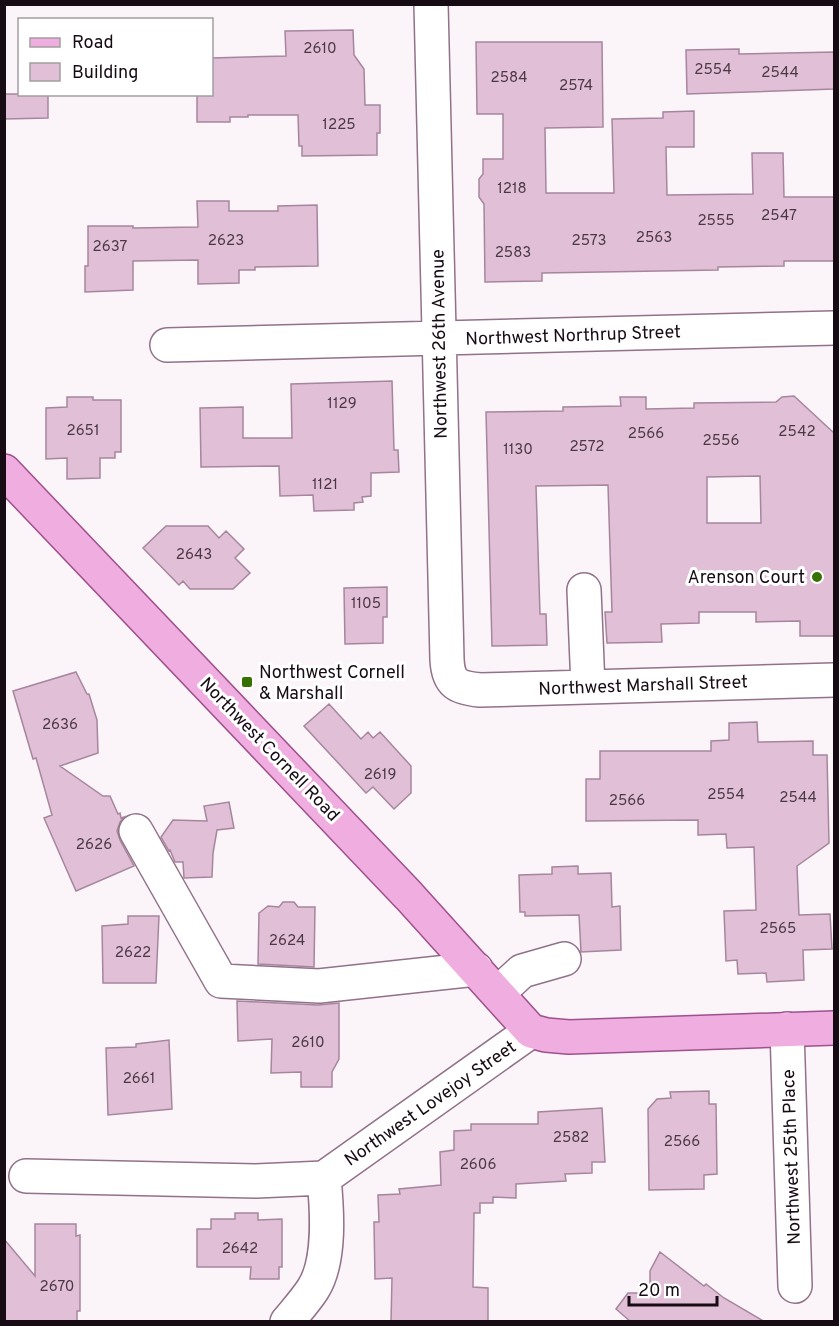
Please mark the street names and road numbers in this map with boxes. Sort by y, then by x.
street label: Northwest 26th Avenue [427,249,454,439]
street label: Northwest Northrup Street [465,321,681,352]
street label: Northwest Marshall Street [538,671,748,702]
street label: Northwest Cornell Road [194,673,344,827]
street label: Northwest Lovejoy Street [340,1036,521,1172]
street label: Northwest 25th Place [778,1069,807,1245]

